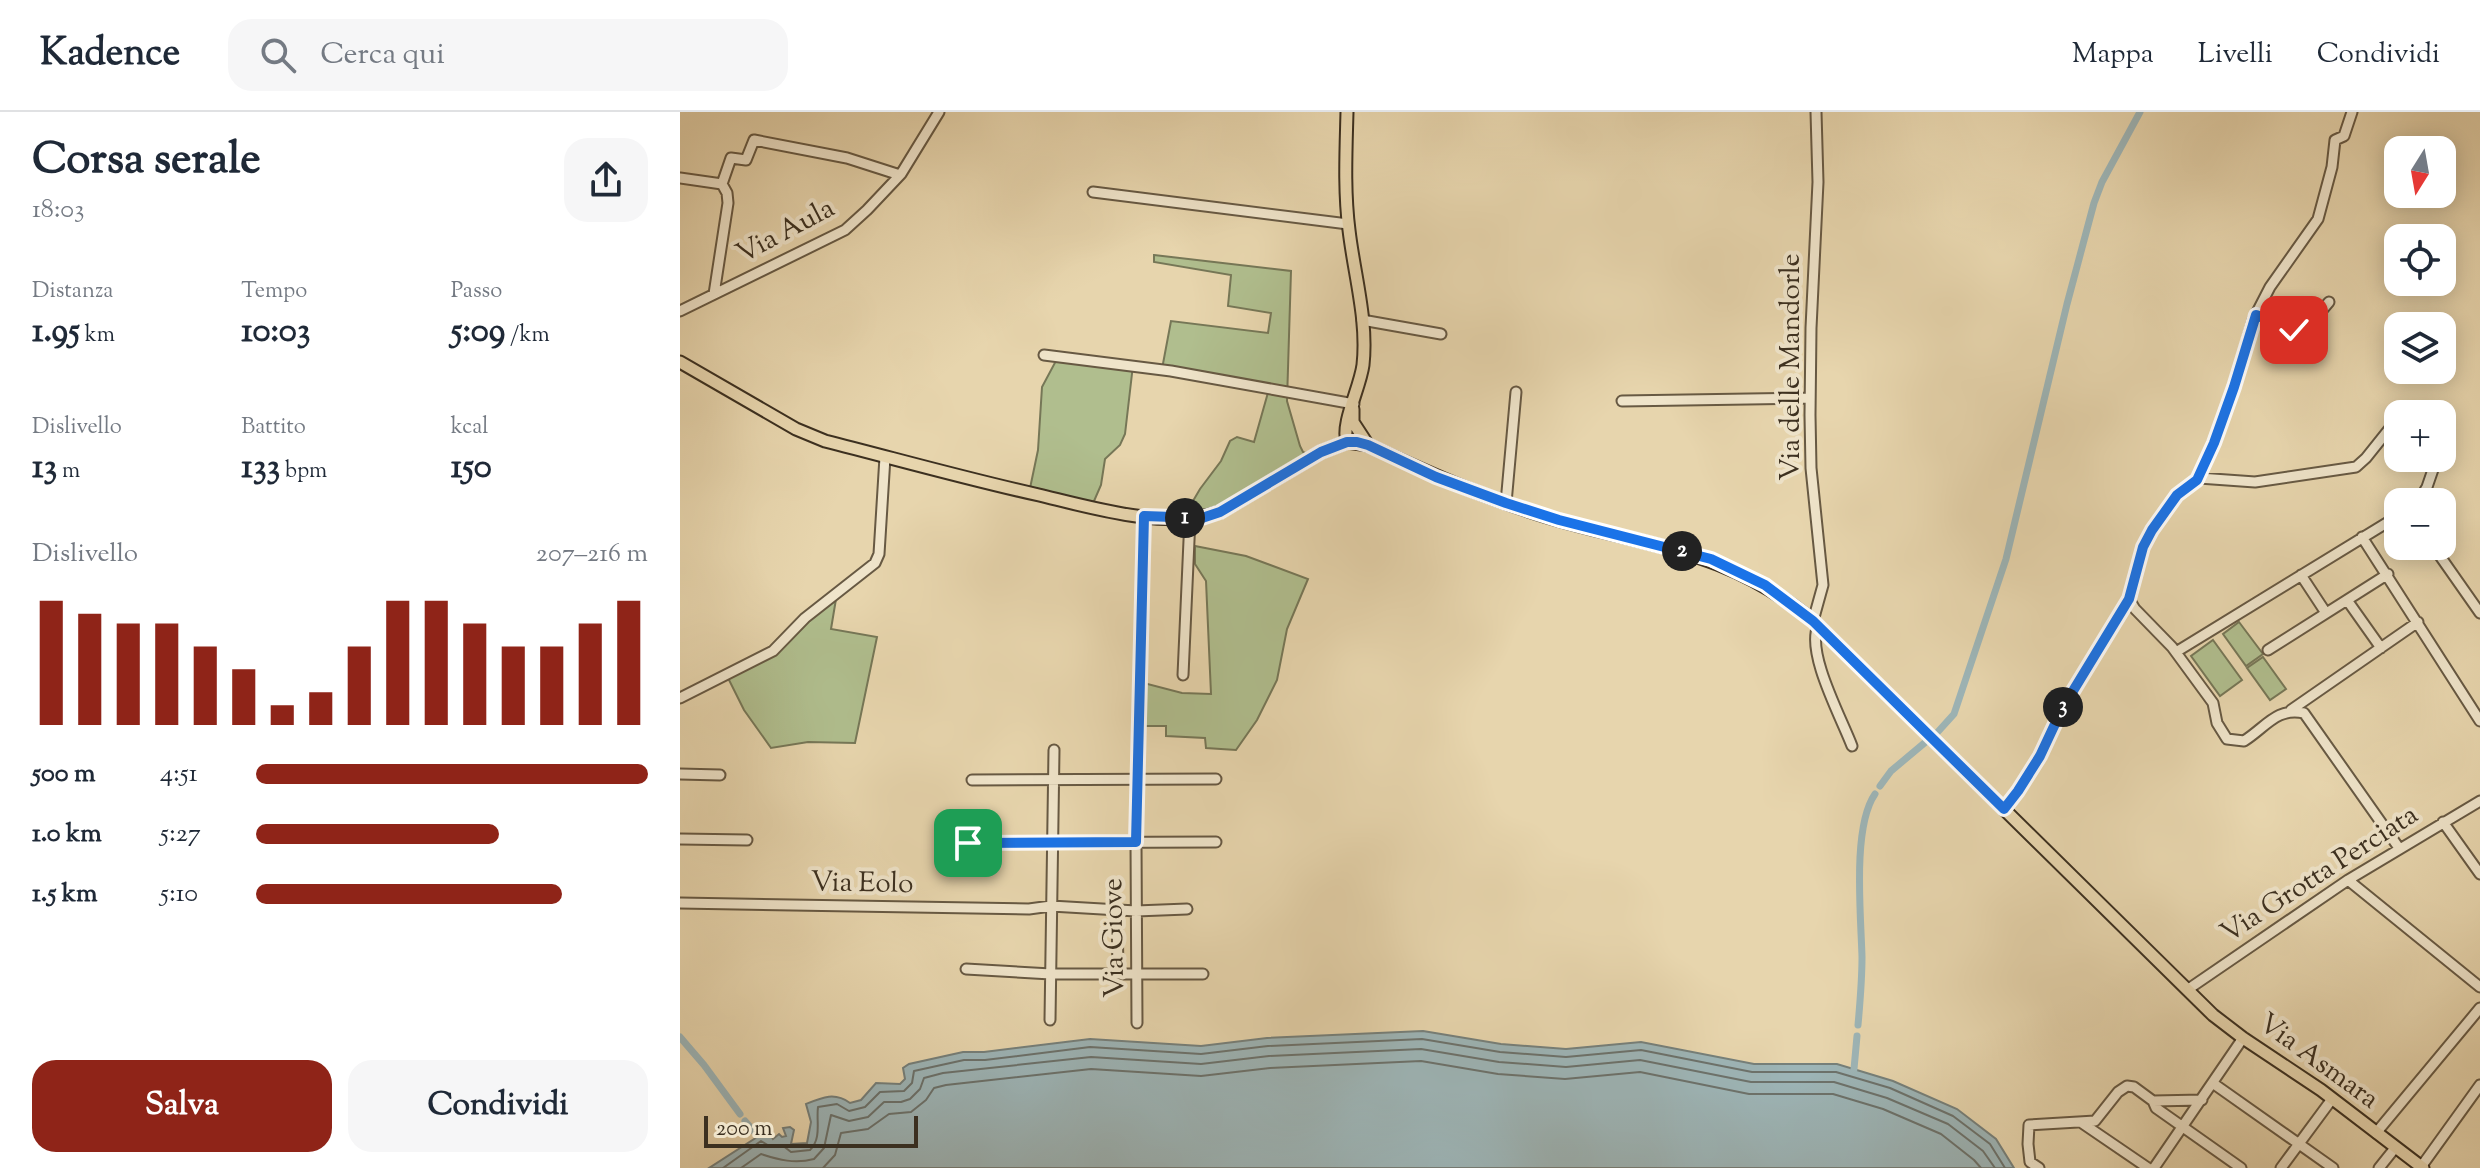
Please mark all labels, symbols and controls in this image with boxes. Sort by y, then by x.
search box [228,19,788,91]
text: Kadence [40,28,180,82]
icon: search [256,33,300,77]
text: Cerca qui [320,34,445,77]
text: Mappa [2072,35,2154,75]
text: Livelli [2198,35,2273,75]
text: Condividi [2317,35,2440,75]
text: Corsa serale [32,130,261,193]
north arrow [2384,136,2456,208]
map controls [2384,136,2456,560]
button: share [564,138,648,222]
street label: Via Aula [730,189,842,275]
text: 18:03 [32,192,85,229]
button: locate [2384,224,2456,296]
street label: Via delle Mandorle [1772,253,1812,481]
text: Distanza [32,276,113,308]
text: Tempo [241,276,307,308]
text: Passo [451,276,502,308]
pin [2260,296,2328,364]
text: 1.95 [32,308,80,357]
text: 10:03 [241,308,310,357]
text: 5:09 [451,308,505,357]
icon: check [2272,308,2316,352]
button: layers [2384,312,2456,384]
text: km [80,320,115,352]
text: /km [505,320,550,352]
button: + [2384,400,2456,472]
text: Dislivello [32,412,122,444]
text: Battito [241,412,306,444]
text: kcal [451,412,488,444]
text: 13 [32,444,57,493]
text: 133 [241,444,280,493]
text: 150 [451,444,492,493]
text: m [57,456,80,488]
text: bpm [280,456,327,488]
button: − [2384,488,2456,560]
pin: 1 [1165,498,1205,538]
text: 1 [1181,502,1189,534]
pin: 2 [1662,531,1702,571]
text: 2 [1677,535,1687,567]
text: Dislivello [32,536,138,573]
text: 207–216 m [536,536,648,573]
pin: 3 [2043,687,2083,727]
text: 3 [2059,691,2067,723]
text: 500 m [32,756,95,793]
text: 4:51 [160,756,198,793]
street label: Via Grotta Perciata [2213,796,2427,954]
pin [934,809,1002,877]
text: 1.0 km [32,816,102,853]
text: 5:27 [160,816,201,853]
icon: arrive [946,821,990,865]
street label: Via Eolo [810,863,914,905]
text: 1.5 km [32,876,98,913]
text: 5:10 [160,876,198,913]
street label: Via Giove [1094,878,1136,998]
street label: Via Asmara [2249,1005,2387,1120]
button: Salva [32,1060,332,1152]
button: Condividi [348,1060,648,1152]
scale bar [704,1112,918,1148]
text: 200 m [716,1114,772,1146]

